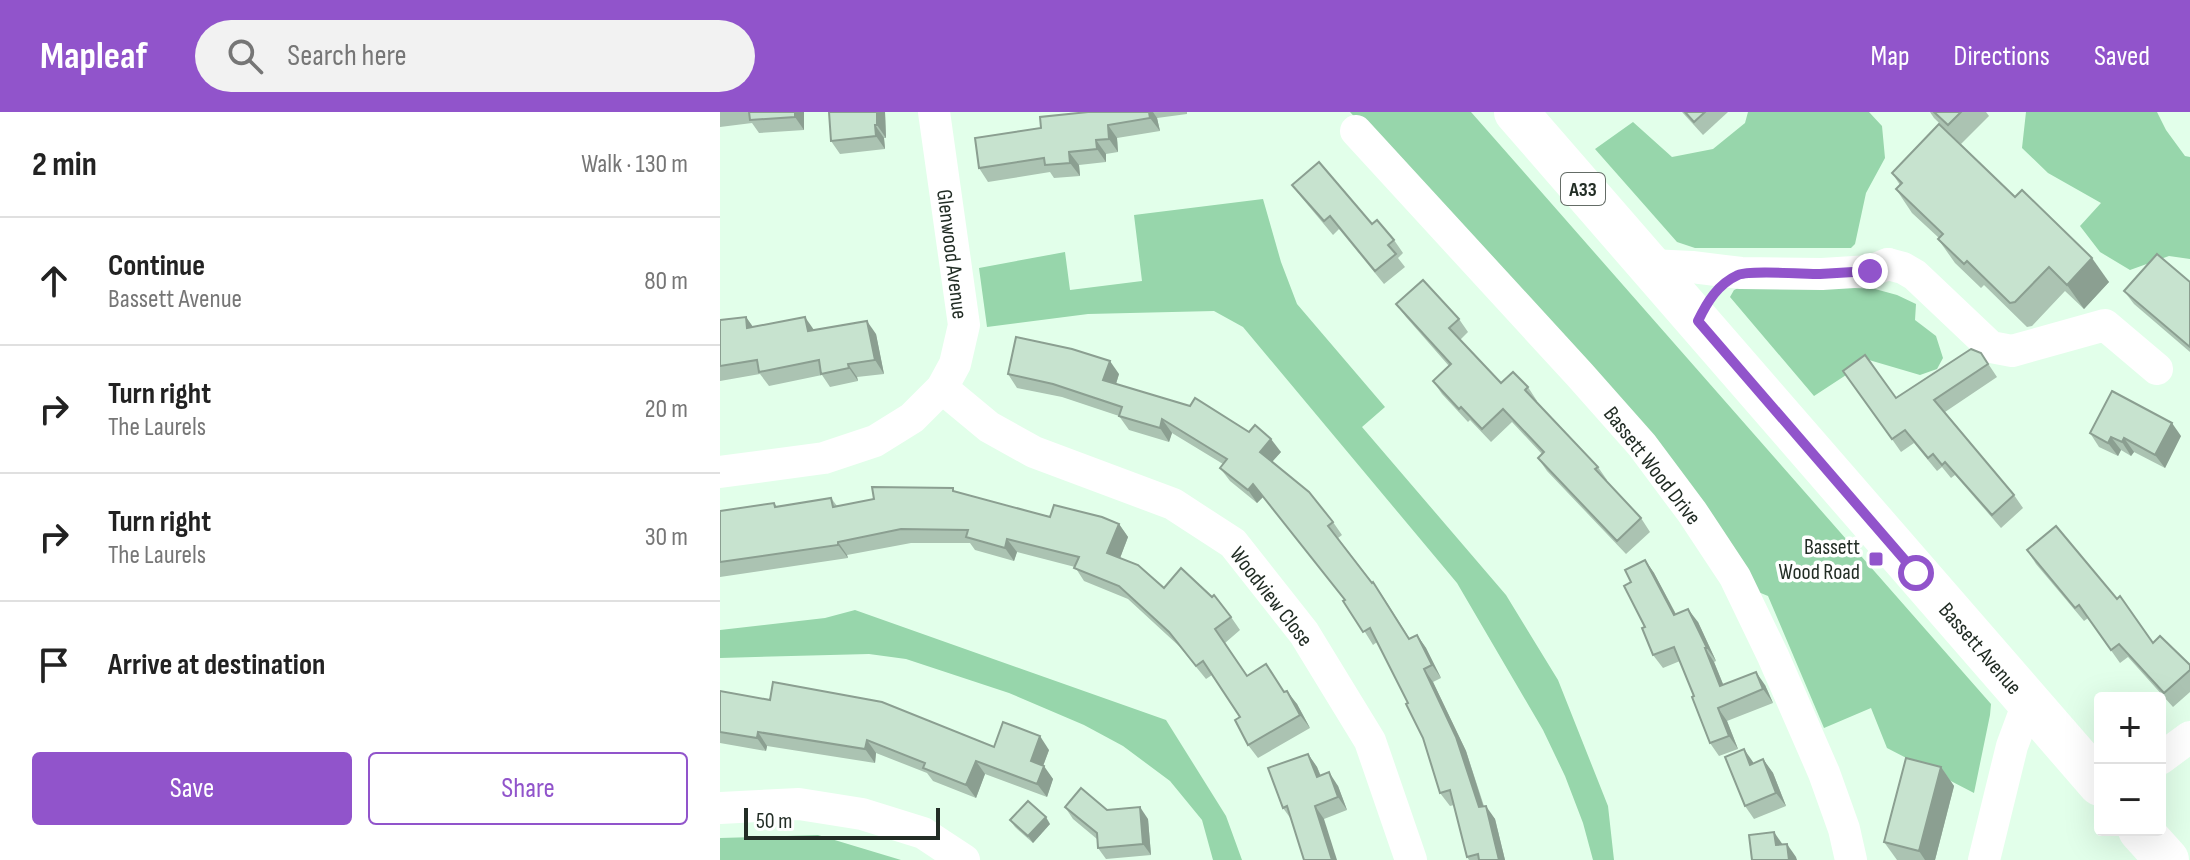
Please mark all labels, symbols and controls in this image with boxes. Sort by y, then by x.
search box [195,20,755,92]
text: Mapleaf [40,34,147,79]
icon: search [223,34,267,78]
text: Search here [287,38,407,74]
text: Map [1871,40,1910,73]
text: Directions [1954,40,2050,73]
text: Saved [2094,40,2150,73]
text: 2 min [32,144,97,185]
text: Walk · 130 m [581,149,688,180]
road number: A33 [1561,173,1605,205]
street label: Glenwood Avenue [930,188,973,321]
text: Continue [108,248,205,284]
route end [1852,253,1888,289]
icon: ahead [32,259,76,303]
text: 80 m [644,266,688,297]
text: Bassett Avenue [108,284,242,315]
text: Turn right [108,376,211,412]
icon: right [32,387,76,431]
text: 20 m [645,394,688,425]
street label: Bassett Wood Drive [1597,401,1706,531]
text: The Laurels [108,412,206,443]
text: Turn right [108,504,211,540]
icon: right [32,515,76,559]
text: 30 m [645,522,688,553]
place label: Bassett Wood Road [1778,534,1860,586]
text: The Laurels [108,540,206,571]
street label: Woodview Close [1223,542,1318,652]
marker: Bassett Wood Road [1867,550,1885,568]
route start [1898,555,1934,591]
street label: Bassett Avenue [1932,597,2027,701]
icon: arrive [32,643,76,687]
text: Arrive at destination [108,647,325,683]
map controls [2094,692,2166,836]
button: + [2094,692,2166,764]
button: Save [32,752,352,825]
button: Share [368,752,688,825]
button: − [2094,764,2166,836]
scale bar [744,804,940,840]
text: 50 m [756,808,792,835]

